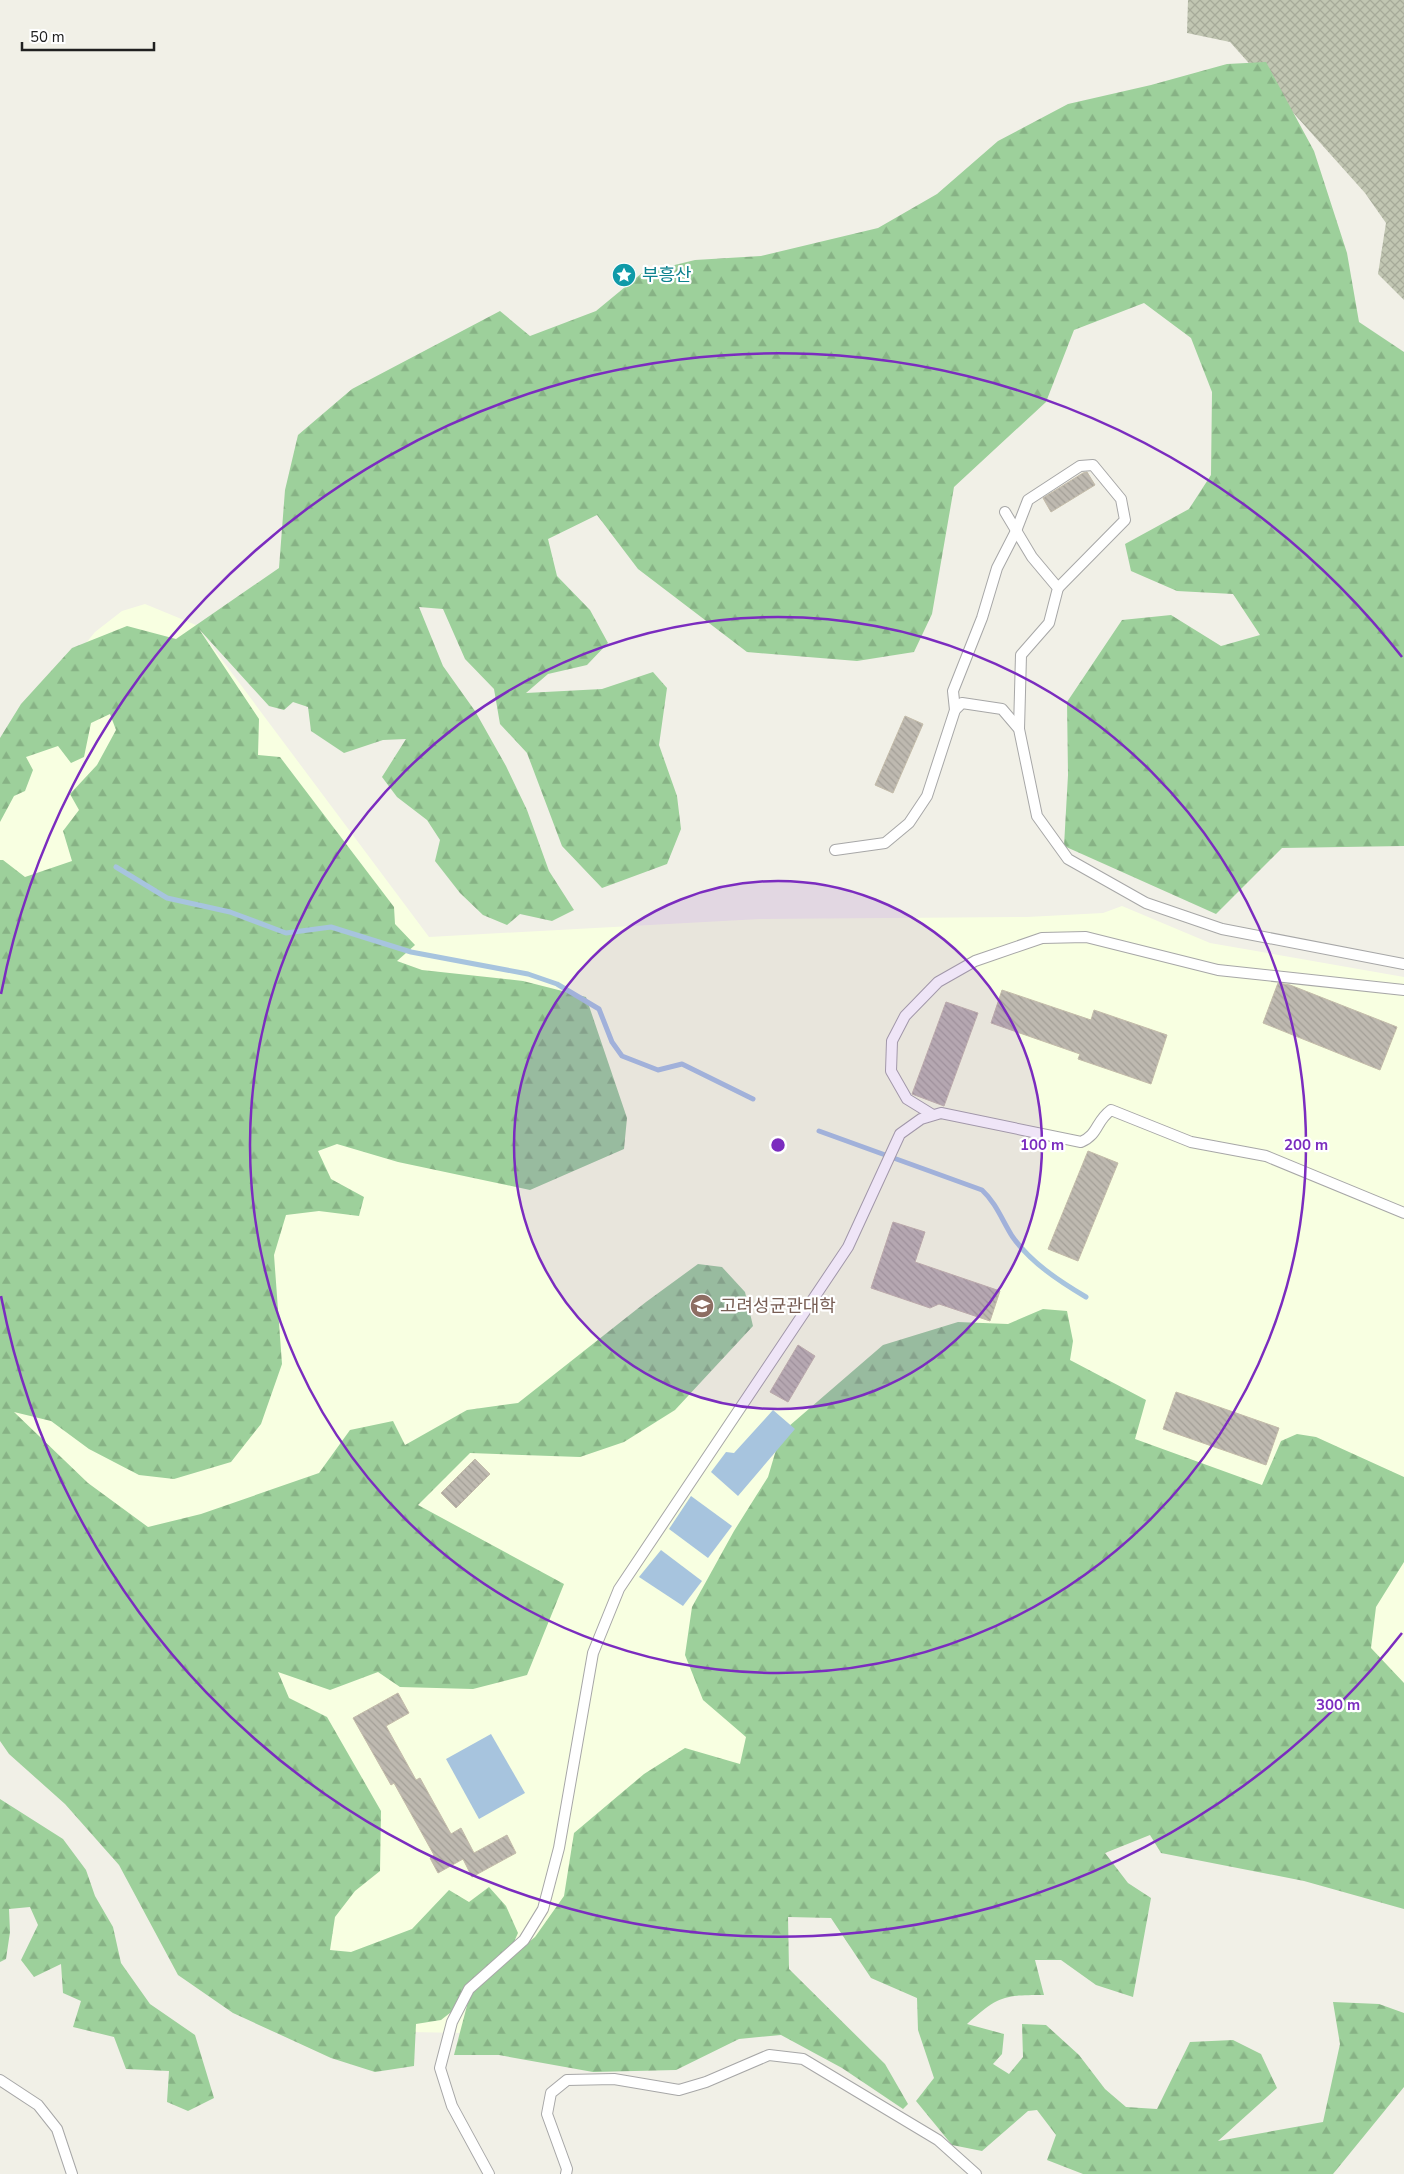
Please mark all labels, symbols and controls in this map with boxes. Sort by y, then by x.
scale bar [22,20,155,52]
text: 50 m [30,27,65,47]
place icon: 부흥산 [611,262,637,288]
place label: 부흥산 [642,263,692,287]
text: 100 m [1020,1135,1064,1155]
text: 200 m [1284,1135,1328,1155]
centre of rings [769,1136,787,1154]
school or university icon: 고려성균관대학 [689,1293,715,1319]
place label: 고려성균관대학 [720,1294,836,1318]
text: 300 m [1316,1695,1360,1715]

